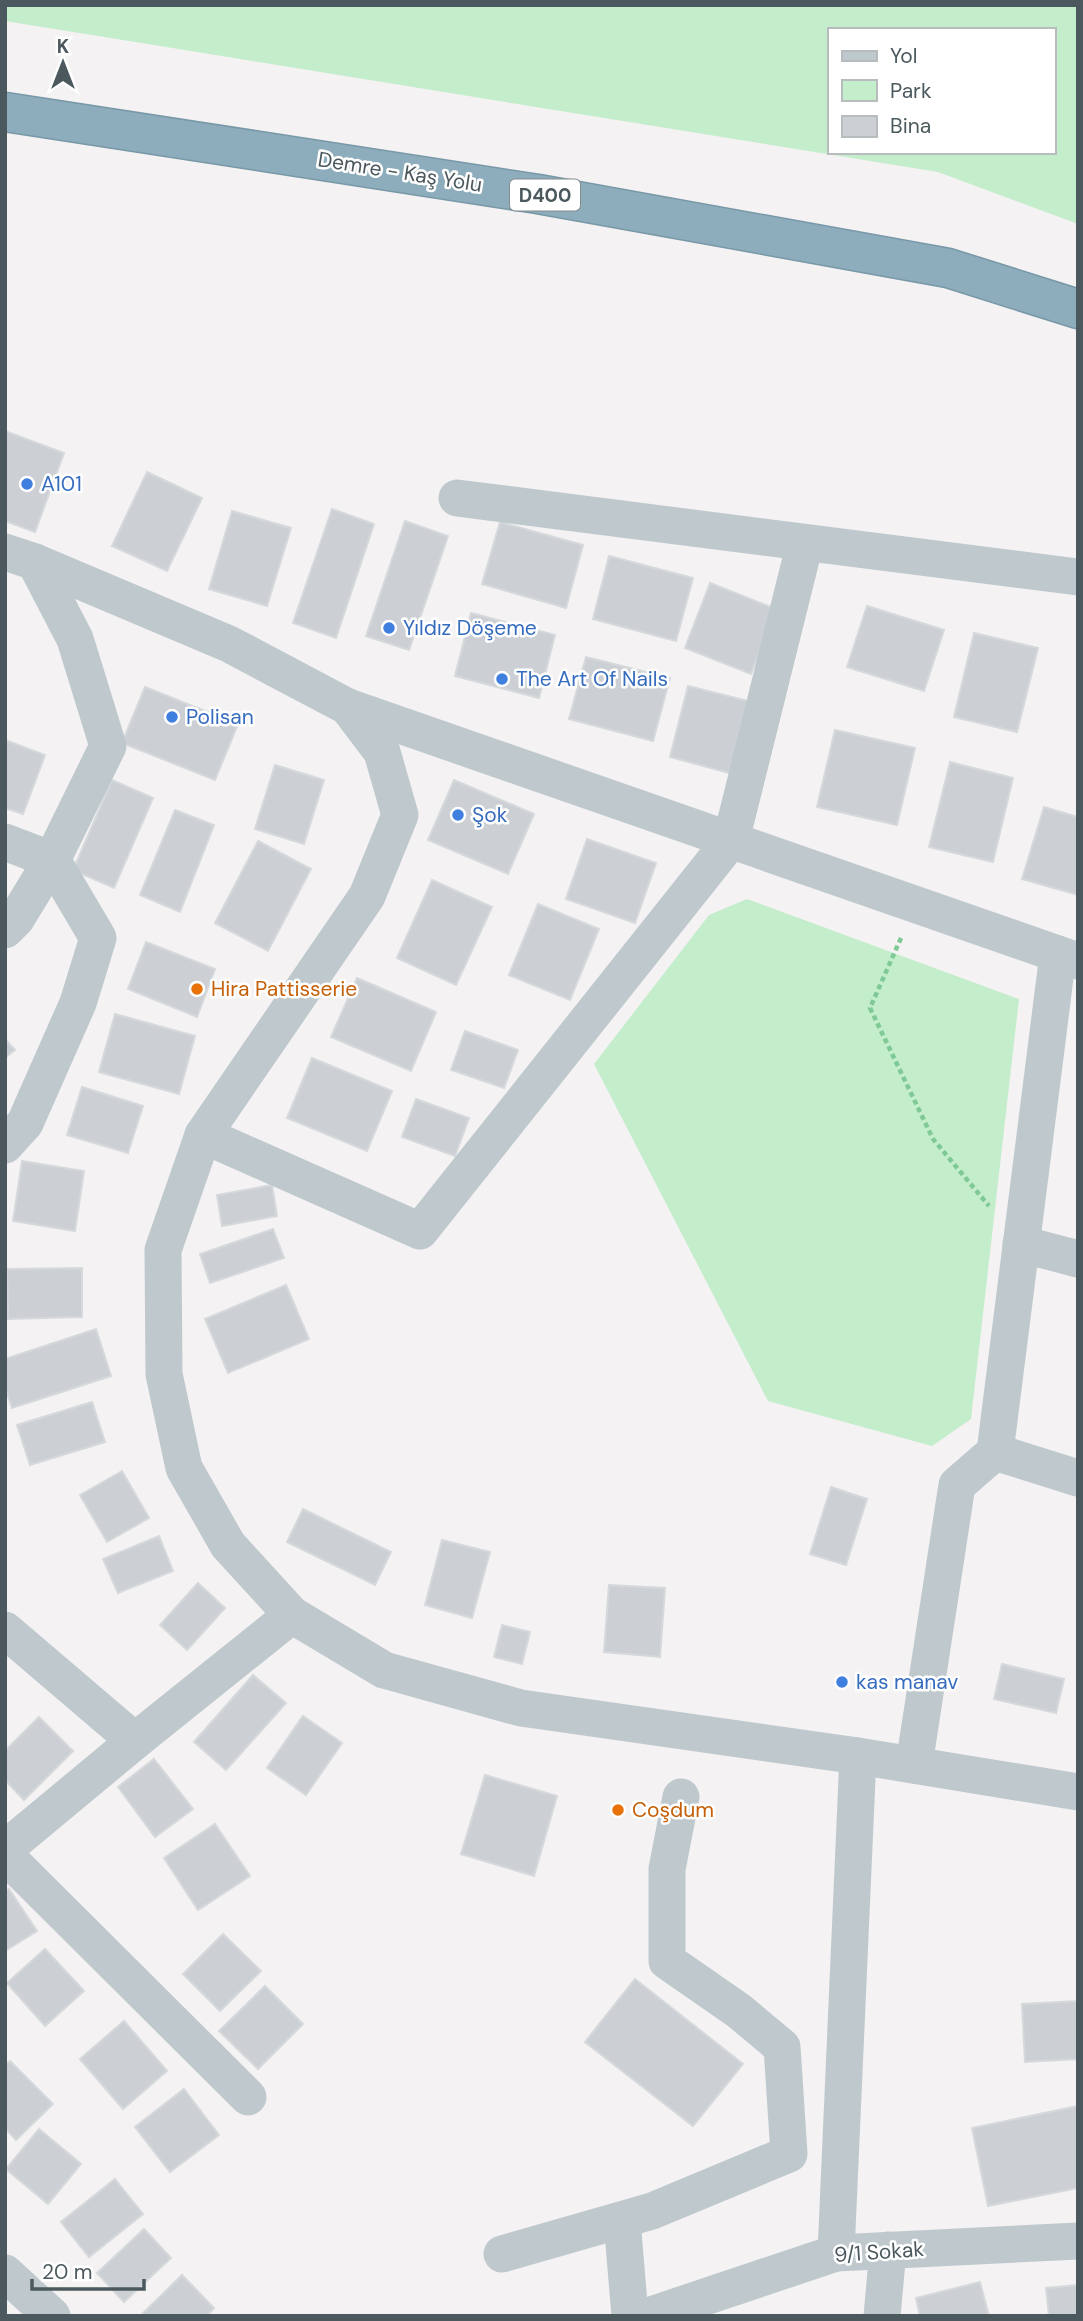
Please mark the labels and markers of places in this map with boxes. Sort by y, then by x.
place label: A101 [41,470,82,498]
marker: A101 [19,476,35,492]
place label: Yıldız Döşeme [403,614,537,642]
marker: Yıldız Döşeme [381,620,397,636]
place label: The Art Of Nails [516,665,668,693]
marker: The Art Of Nails [494,671,510,687]
place label: Polisan [186,703,254,731]
marker: Polisan [164,709,180,725]
place label: Şok [472,801,508,829]
marker: Şok [450,807,466,823]
place label: Hira Pattisserie [211,975,357,1003]
marker: Hira Pattisserie [189,981,205,997]
place label: kas manav [856,1668,958,1696]
marker: kas manav [834,1674,850,1690]
place label: Coşdum [632,1796,714,1824]
marker: Coşdum [610,1802,626,1818]

